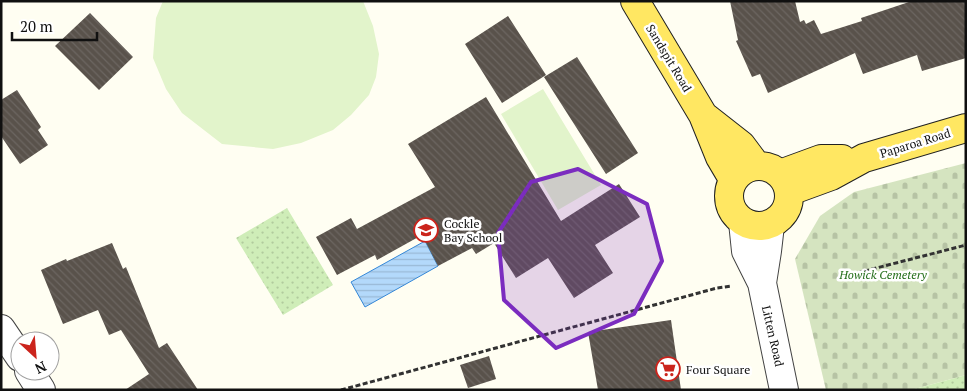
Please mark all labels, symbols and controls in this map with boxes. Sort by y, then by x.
scale bar [12,10,98,42]
text: 20 m [20,16,53,36]
street label: Sandspit Road [643,22,695,95]
street label: Paparoa Road [878,125,952,161]
place label: Cockle Bay School [444,216,503,245]
school or university icon: Cockle Bay School [413,217,439,243]
park label: Howick Cemetery [838,267,927,282]
street label: Litten Road [759,304,787,368]
north arrow [10,331,60,381]
supermarket icon: Four Square [655,356,681,382]
text: N [32,357,50,379]
place label: Four Square [686,362,750,377]

